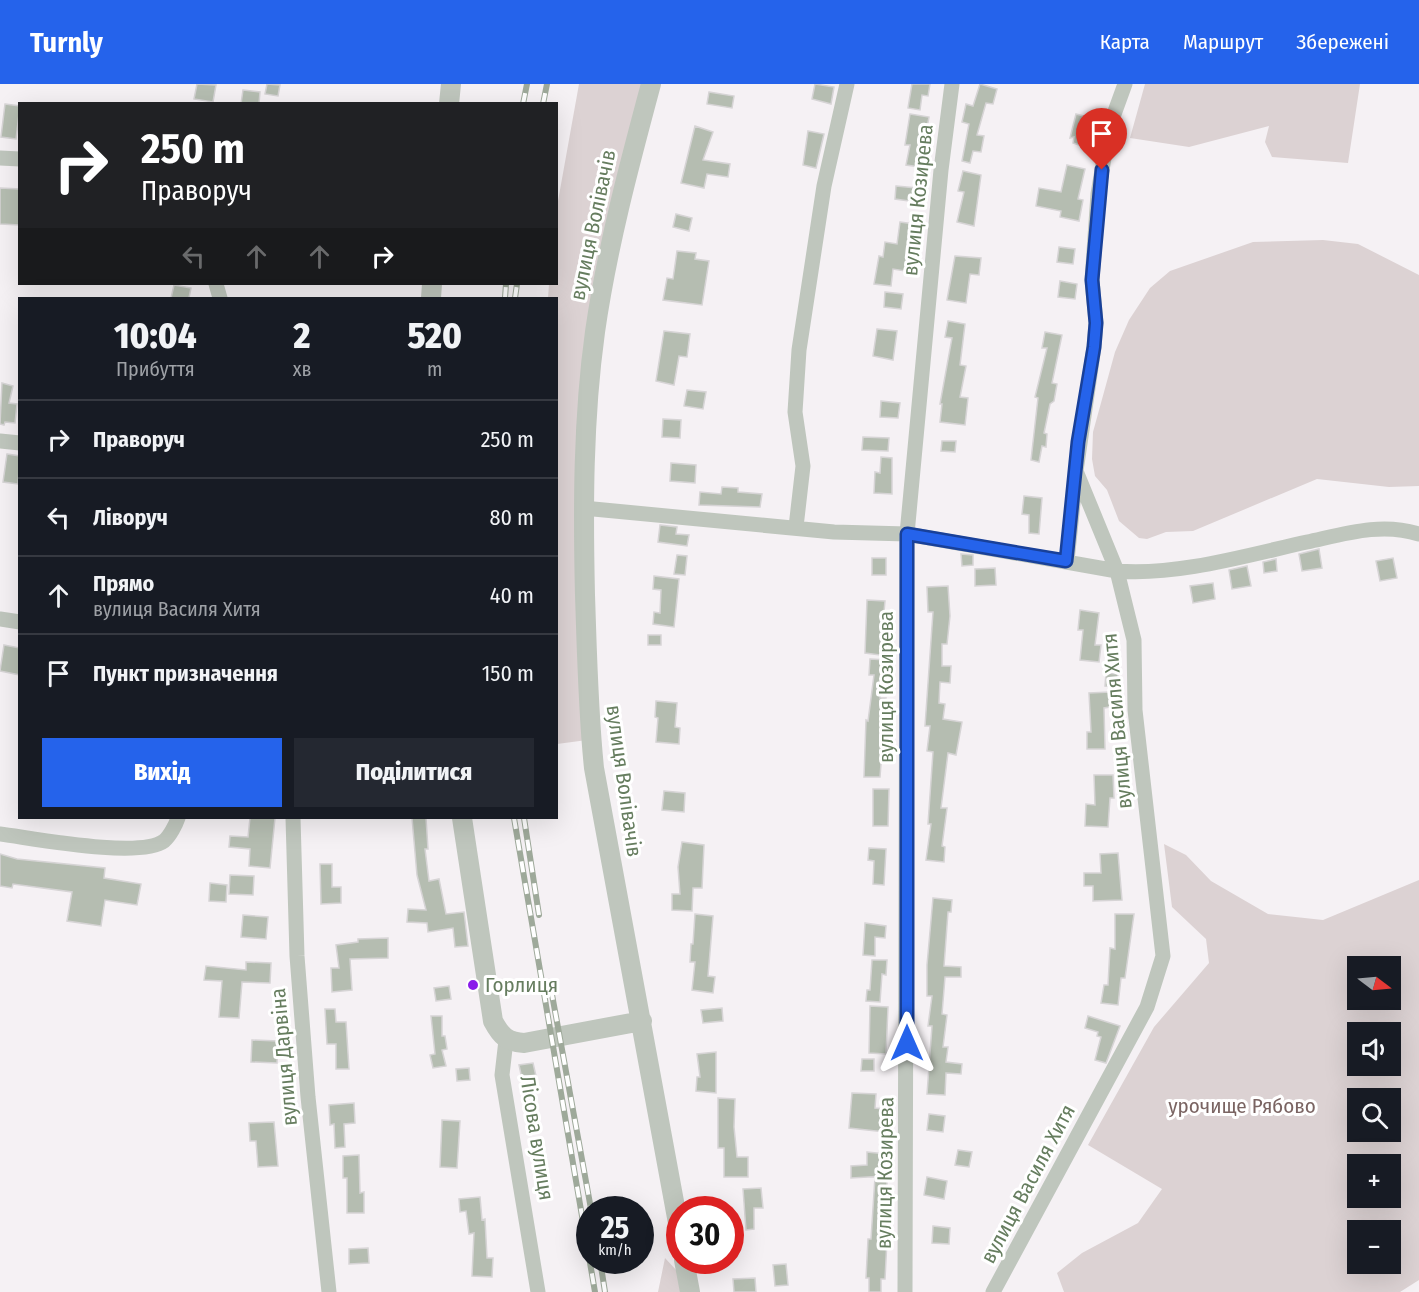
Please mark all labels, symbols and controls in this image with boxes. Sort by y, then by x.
text: Turnly [30,26,103,59]
text: Карта [1100,29,1150,55]
text: Маршрут [1183,29,1263,55]
text: Збережені [1296,29,1389,55]
pin [1076,108,1127,170]
icon: arrive [1085,117,1118,150]
street label: вулиця Козирева [897,123,939,277]
text: 250 m [141,124,245,174]
icon: right [42,126,120,204]
street label: вулиця Волівачів [564,147,622,303]
text: Праворуч [141,175,252,207]
icon: left [177,240,210,273]
icon: ahead [240,240,273,273]
icon: ahead [303,240,336,273]
icon: right [366,240,399,273]
text: 10:04 [114,314,197,358]
text: 2 [294,314,311,358]
text: 520 [407,314,462,358]
text: Прибуття [116,357,195,381]
text: хв [293,357,311,381]
text: m [427,357,442,381]
icon: right [42,423,75,456]
text: Праворуч [93,426,185,453]
text: 250 m [481,426,534,453]
icon: left [42,501,75,534]
text: Ліворуч [93,504,168,531]
text: 80 m [489,504,534,531]
text: Прямо [93,570,154,597]
icon: ahead [42,579,75,612]
text: 40 m [490,582,534,609]
text: вулиця Василя Хитя [93,597,261,621]
street label: вулиця Козирева [873,611,899,763]
street label: вулиця Василя Хитя [1096,632,1138,810]
icon: arrive [42,657,75,690]
text: Пункт призначення [93,660,278,687]
text: 150 m [482,660,534,687]
street label: вулиця Волівачів [600,703,648,859]
button: Вихід [42,738,282,807]
button: Поділитися [294,738,534,807]
north arrow [1347,956,1401,1010]
map controls [1347,956,1401,1274]
place label: Горлиця [485,972,558,998]
marker: Горлиця [466,978,480,992]
street label: вулиця Дарвіна [265,987,303,1127]
position arrow [875,1011,939,1075]
button: sound [1347,1022,1401,1076]
street label: Лісова вулиця [514,1074,560,1202]
button: search [1347,1088,1401,1142]
park label: урочище Рябово [1168,1093,1316,1119]
street label: вулиця Козирева [871,1097,899,1249]
street label: вулиця Василя Хитя [975,1100,1081,1268]
button: + [1347,1154,1401,1208]
speed limit sign: 30 [666,1196,744,1274]
text: 25 [601,1210,629,1246]
button: − [1347,1220,1401,1274]
text: km/h [598,1241,632,1259]

